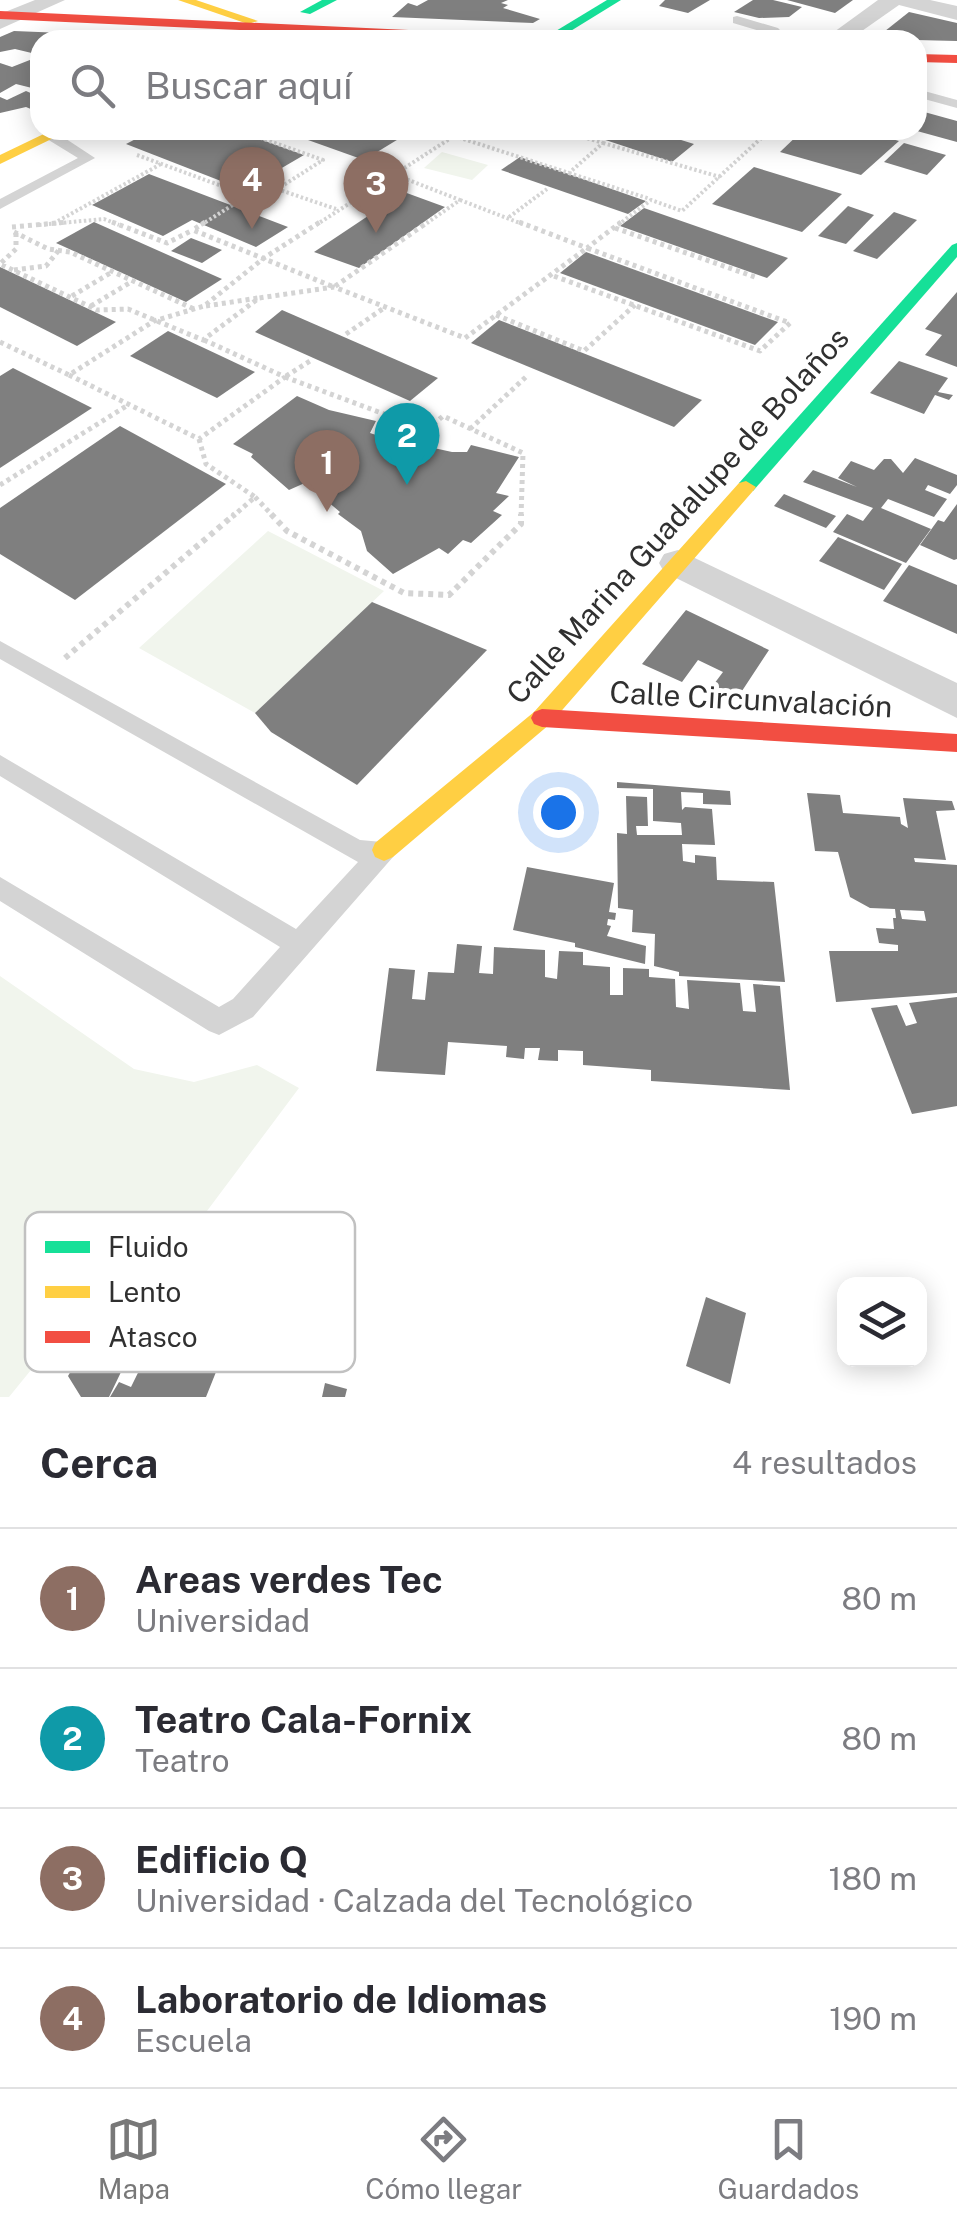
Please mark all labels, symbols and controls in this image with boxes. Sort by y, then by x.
search box [30,30,927,140]
icon: search [65,58,120,113]
text: Buscar aquí [145,63,352,108]
pin: 4 [220,146,284,229]
pin: 3 [344,150,408,233]
street label: Calle Marina Guadalupe de Bolaños [499,320,856,711]
pin: 2 [374,402,440,485]
pin: 1 [294,430,360,512]
street label: Calle Circunvalación [609,674,893,724]
your location [533,787,584,838]
legend [25,1212,355,1372]
text: Fluido [108,1230,189,1263]
text: Lento [108,1275,181,1308]
map controls [837,1277,927,1367]
button: layers [837,1277,927,1367]
text: Atasco [108,1320,198,1353]
text: Cerca [40,1438,158,1487]
text: 4 resultados [732,1444,917,1481]
text: Areas verdes Tec [135,1557,443,1602]
text: 1 [66,1580,79,1617]
text: 80 m [841,1580,917,1617]
text: Universidad [135,1602,310,1639]
text: Teatro Cala-Fornix [135,1697,472,1742]
text: 2 [62,1720,83,1757]
text: 80 m [841,1720,917,1757]
text: Teatro [135,1742,230,1779]
text: Edificio Q [135,1837,308,1882]
text: 3 [62,1860,83,1897]
text: 180 m [828,1860,917,1897]
text: Universidad · Calzada del Tecnológico [135,1882,693,1919]
text: Laboratorio de Idiomas [135,1977,547,2022]
text: 4 [62,2000,83,2037]
text: 190 m [829,2000,917,2037]
text: Escuela [135,2022,252,2059]
tab: Mapa [98,2112,170,2205]
tab: Cómo llegar [365,2112,522,2205]
tab: Guardados [717,2112,859,2205]

